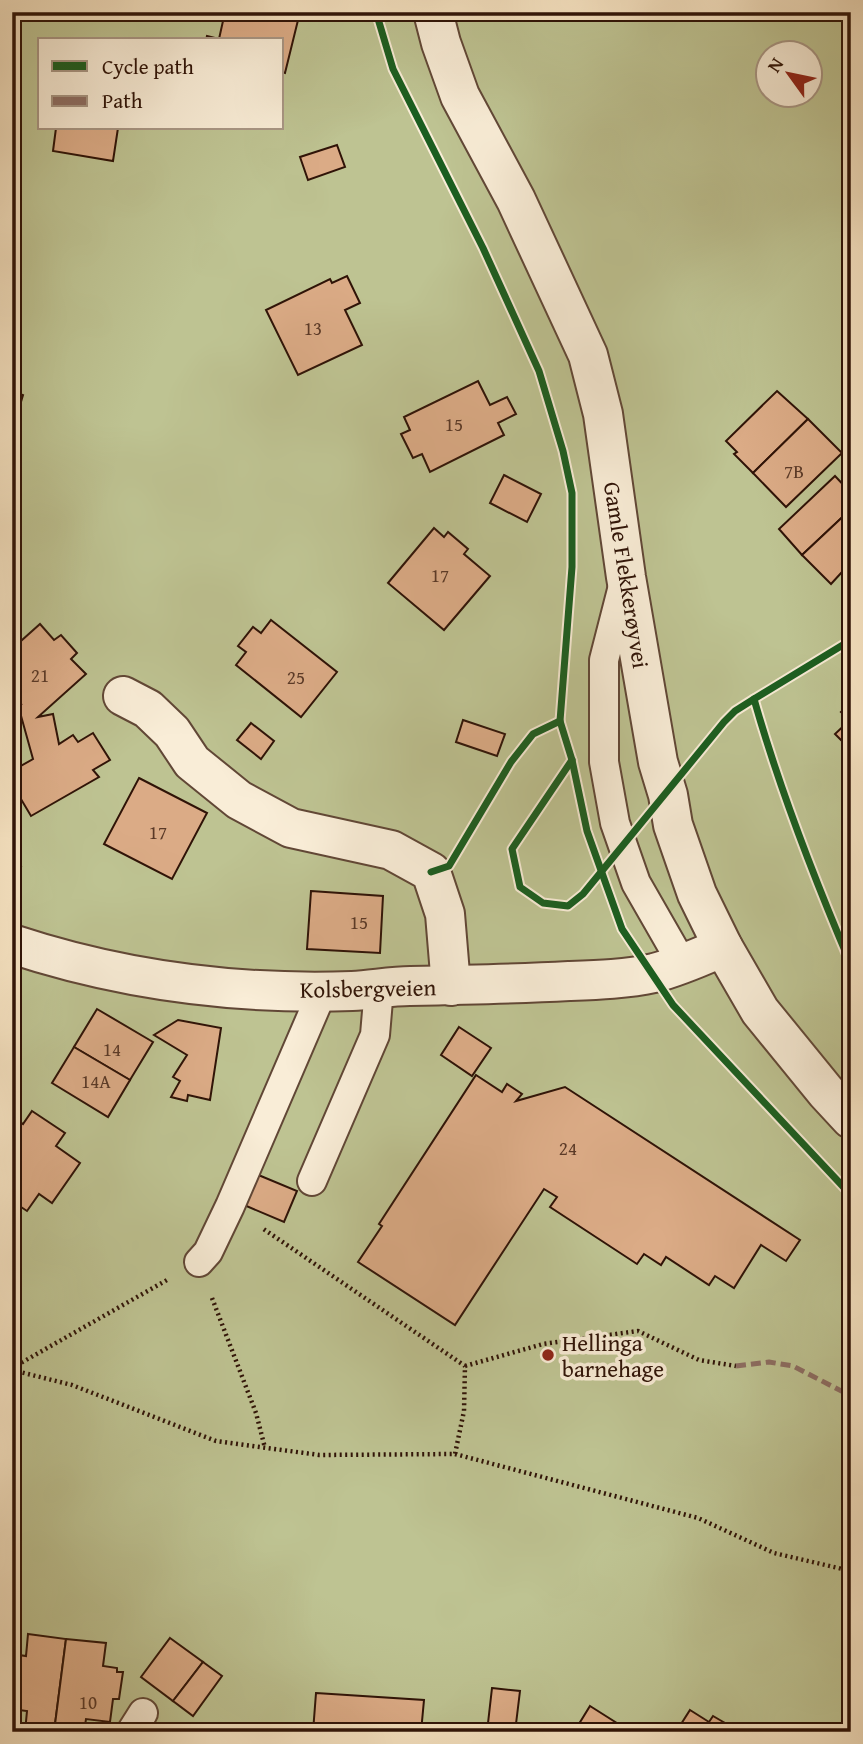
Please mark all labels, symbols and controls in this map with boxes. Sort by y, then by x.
legend [38,38,284,130]
north arrow [754,38,824,108]
text: Cycle path [102,51,194,82]
text: N [760,52,790,78]
text: Path [102,85,143,116]
house number: 13 [304,314,322,342]
house number: 15 [445,410,463,438]
house number: 7B [784,457,804,485]
street label: Gamle Flekkerøyvei [596,479,658,671]
house number: 17 [431,561,449,589]
house number: 21 [31,661,49,689]
house number: 25 [287,663,305,691]
house number: 17 [149,818,167,846]
house number: 15 [350,908,368,936]
street label: Kolsbergveien [300,970,437,1006]
house number: 14 [103,1035,121,1063]
house number: 14A [81,1067,111,1095]
house number: 24 [559,1134,577,1162]
place label: Hellinga barnehage [562,1326,664,1385]
marker: Hellinga barnehage [540,1347,556,1363]
house number: 10 [79,1688,97,1716]

